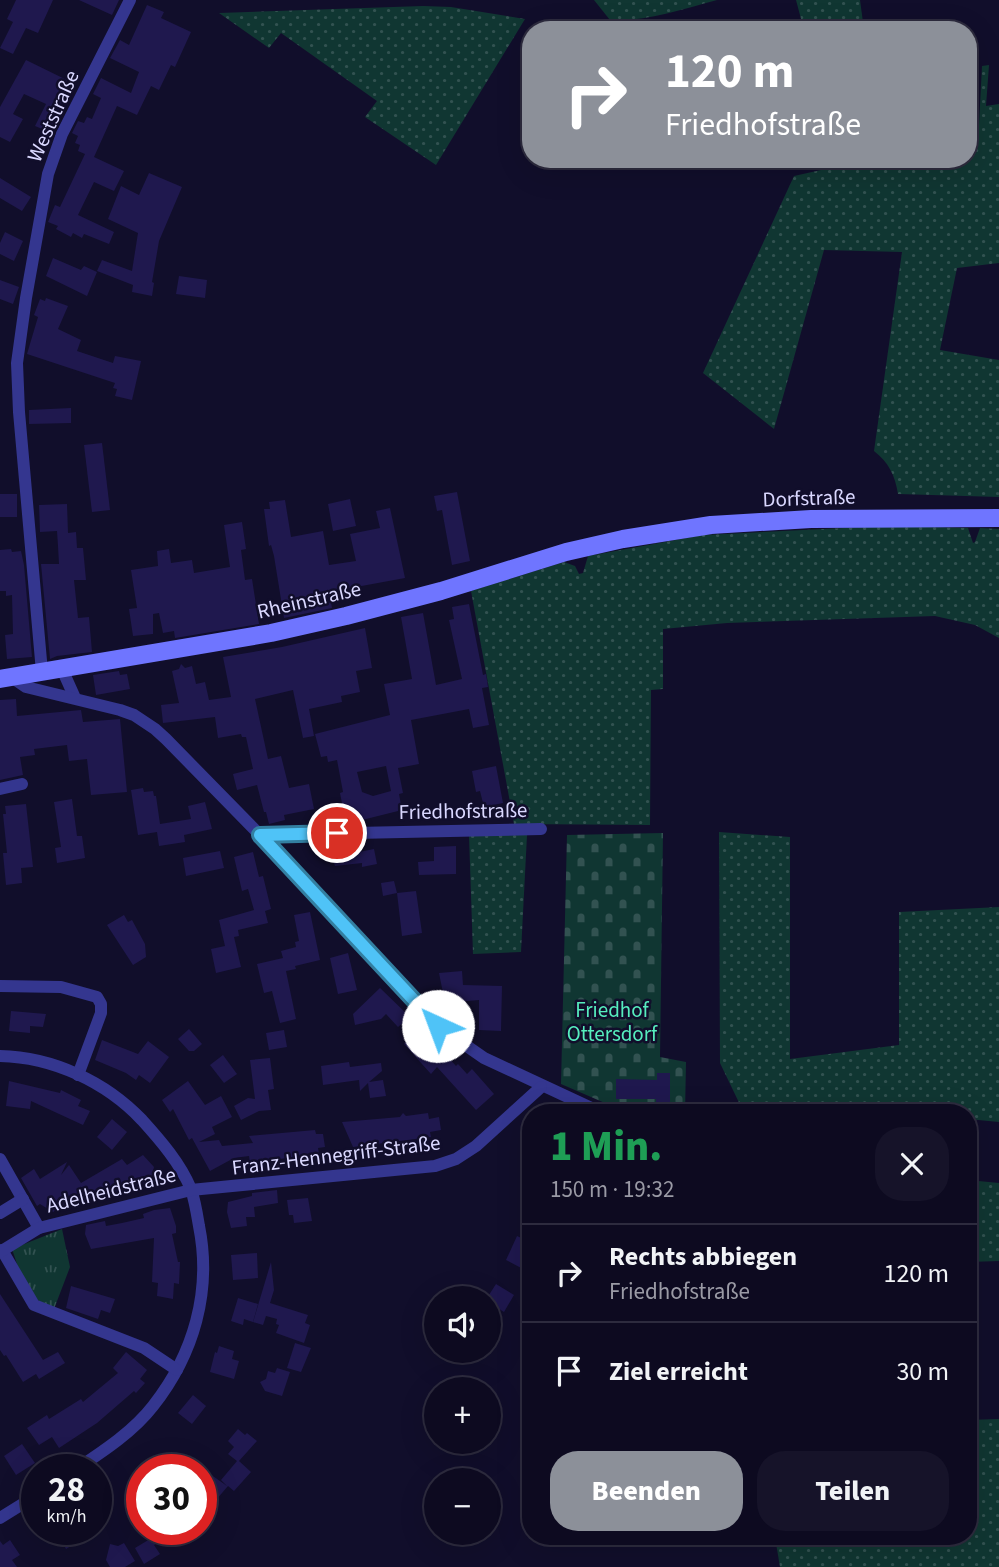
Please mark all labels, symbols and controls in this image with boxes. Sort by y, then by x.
text: 120 m [665,37,794,107]
icon: right [550,49,641,140]
street label: Weststraße [19,65,87,167]
text: Friedhofstraße [665,102,861,148]
street label: Dorfstraße [762,481,856,515]
street label: Rheinstraße [254,573,364,627]
street label: Friedhofstraße [398,795,528,827]
pin [307,803,367,863]
icon: arrive [318,814,356,852]
position arrow [401,989,475,1063]
park label: Friedhof Ottersdorf [567,995,658,1049]
text: 1 Min. [550,1117,662,1177]
street label: Franz-Hennegriff-Straße [230,1127,442,1183]
button: close [875,1127,949,1201]
street label: Adelheidstraße [43,1159,179,1221]
text: 150 m · 19:32 [550,1173,674,1206]
text: Rechts abbiegen [609,1238,797,1275]
icon: right [550,1254,588,1292]
text: 120 m [883,1255,949,1292]
text: Friedhofstraße [609,1275,750,1308]
map controls [424,1286,501,1545]
button: sound [424,1286,501,1363]
icon: arrive [550,1352,588,1390]
text: Ziel erreicht [609,1353,748,1390]
text: 30 m [896,1353,949,1390]
button: + [424,1377,501,1454]
button: Beenden [550,1451,743,1531]
button: Teilen [757,1451,949,1531]
speed limit sign: 30 [126,1454,217,1545]
text: 28 [48,1465,85,1515]
button: − [424,1468,501,1545]
text: km/h [47,1504,86,1529]

